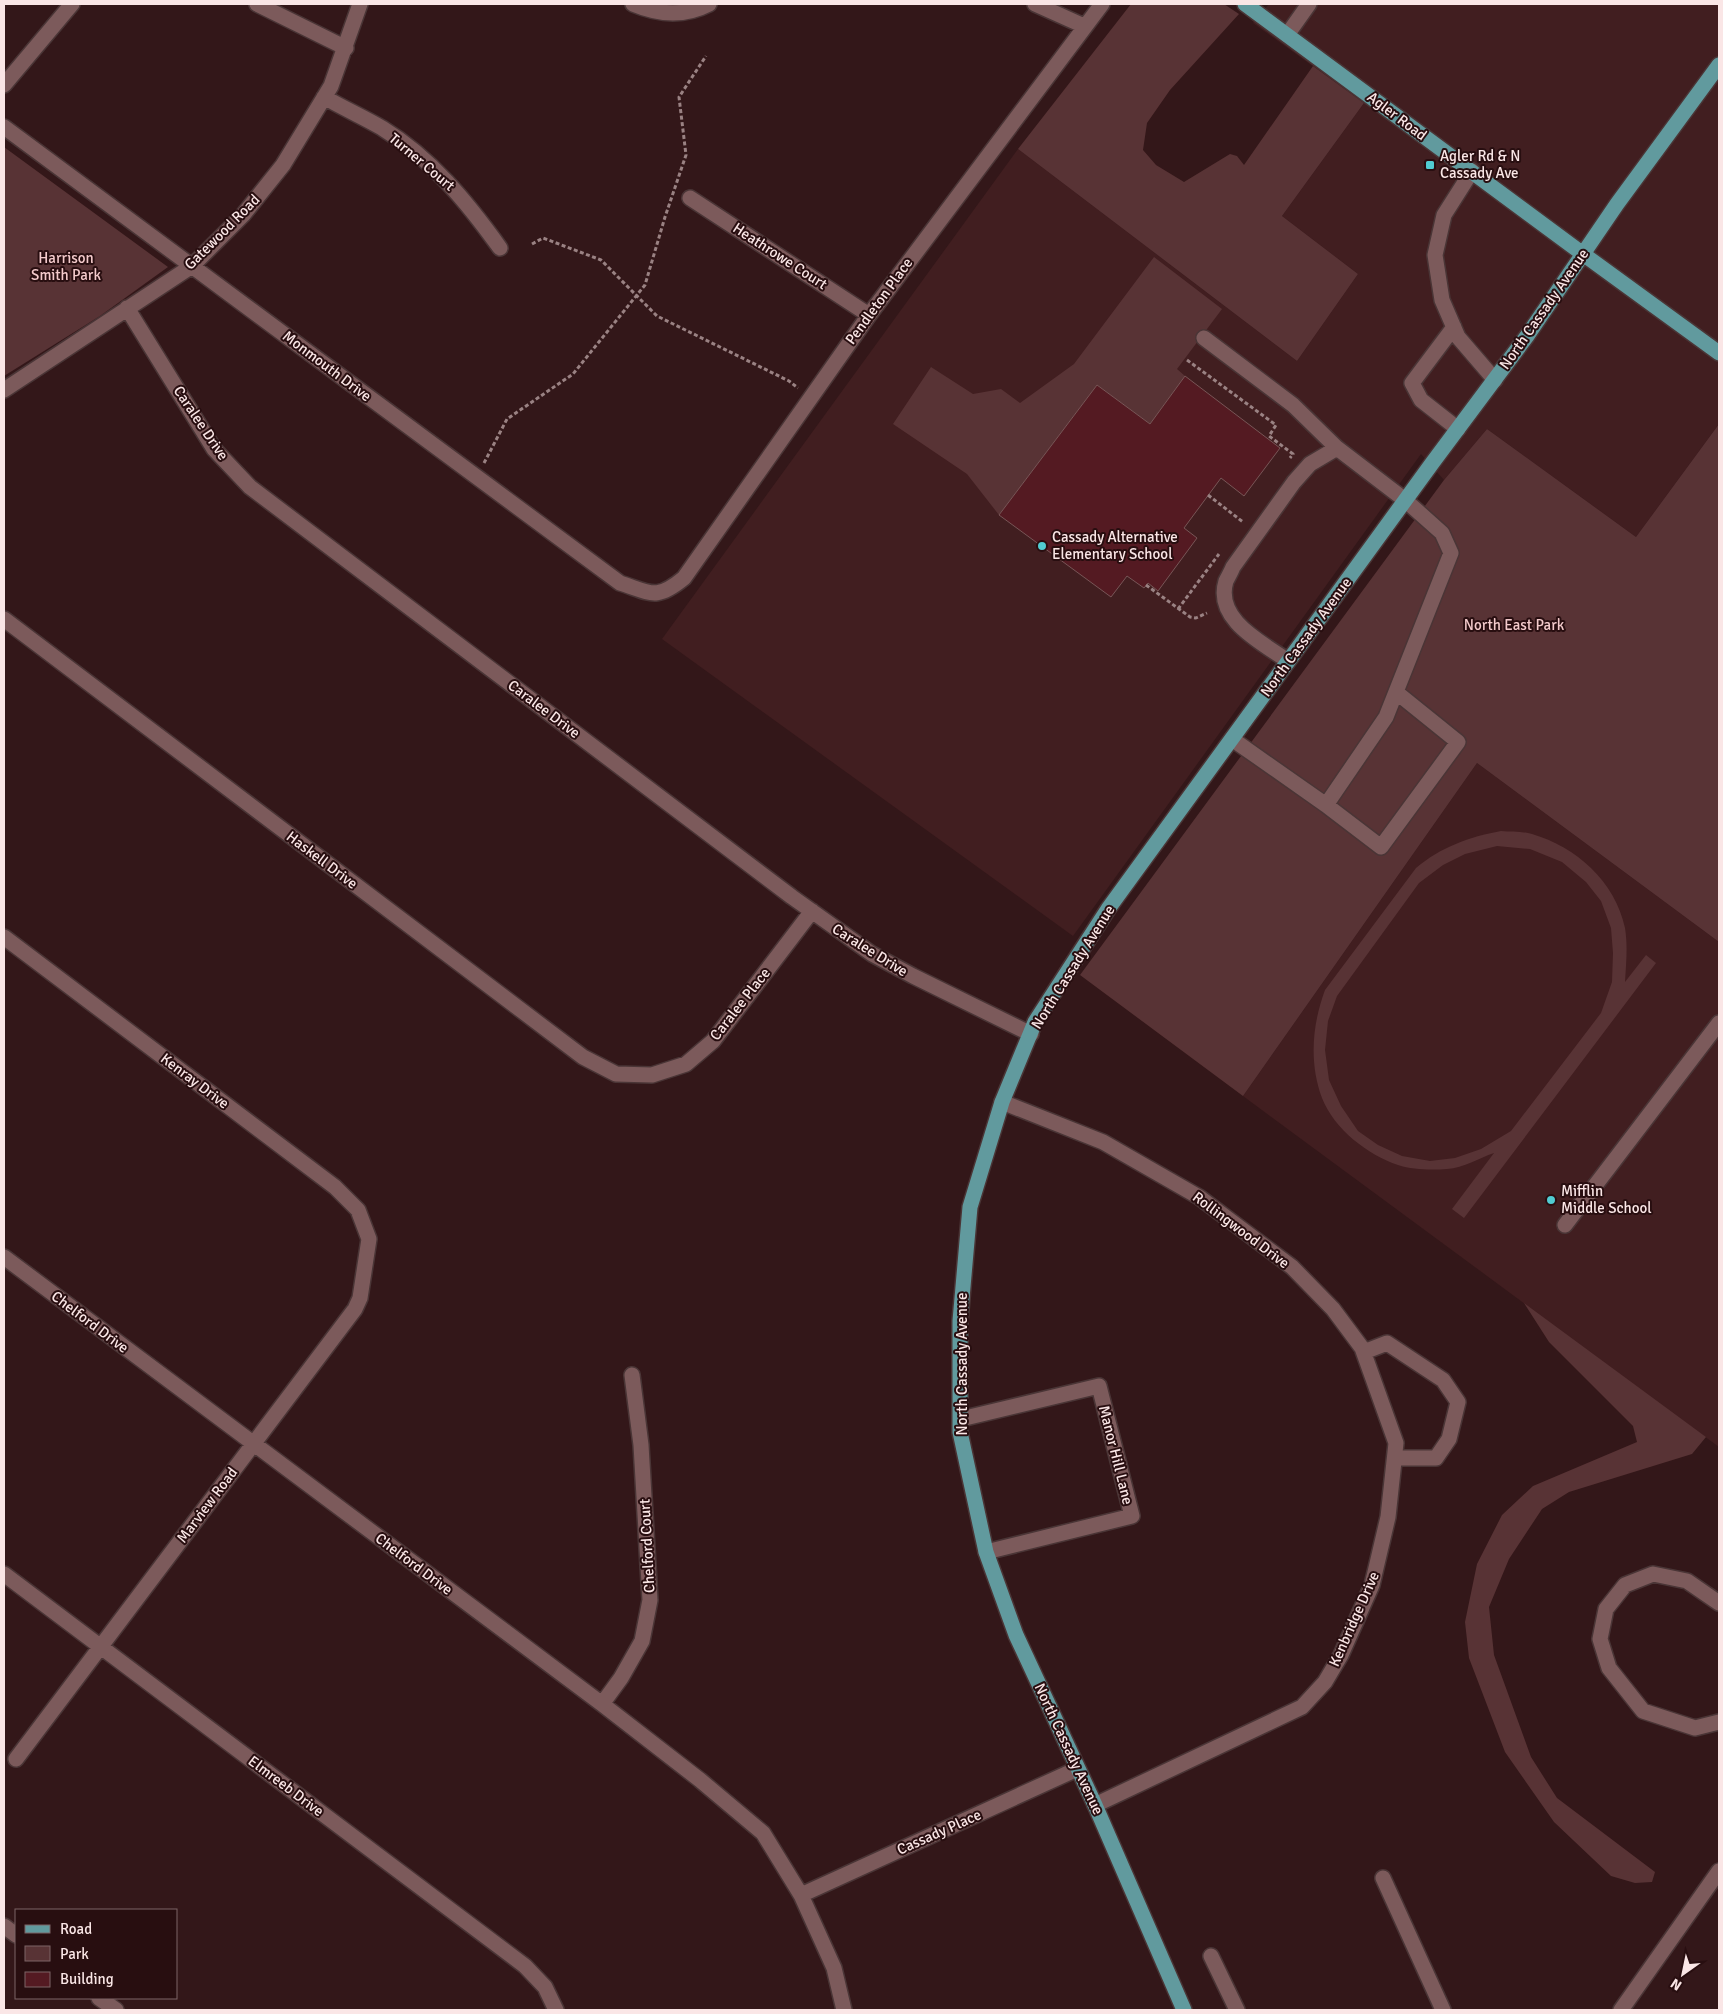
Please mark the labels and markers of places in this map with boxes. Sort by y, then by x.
place label: Agler Rd & N Cassady Ave [1440,147,1520,182]
marker: Agler Rd & N Cassady Ave [1424,159,1436,171]
place label: Cassady Alternative Elementary School [1052,528,1178,563]
marker: Cassady Alternative Elementary School [1036,540,1048,552]
place label: Mifflin Middle School [1561,1182,1652,1217]
marker: Mifflin Middle School [1545,1194,1557,1206]

